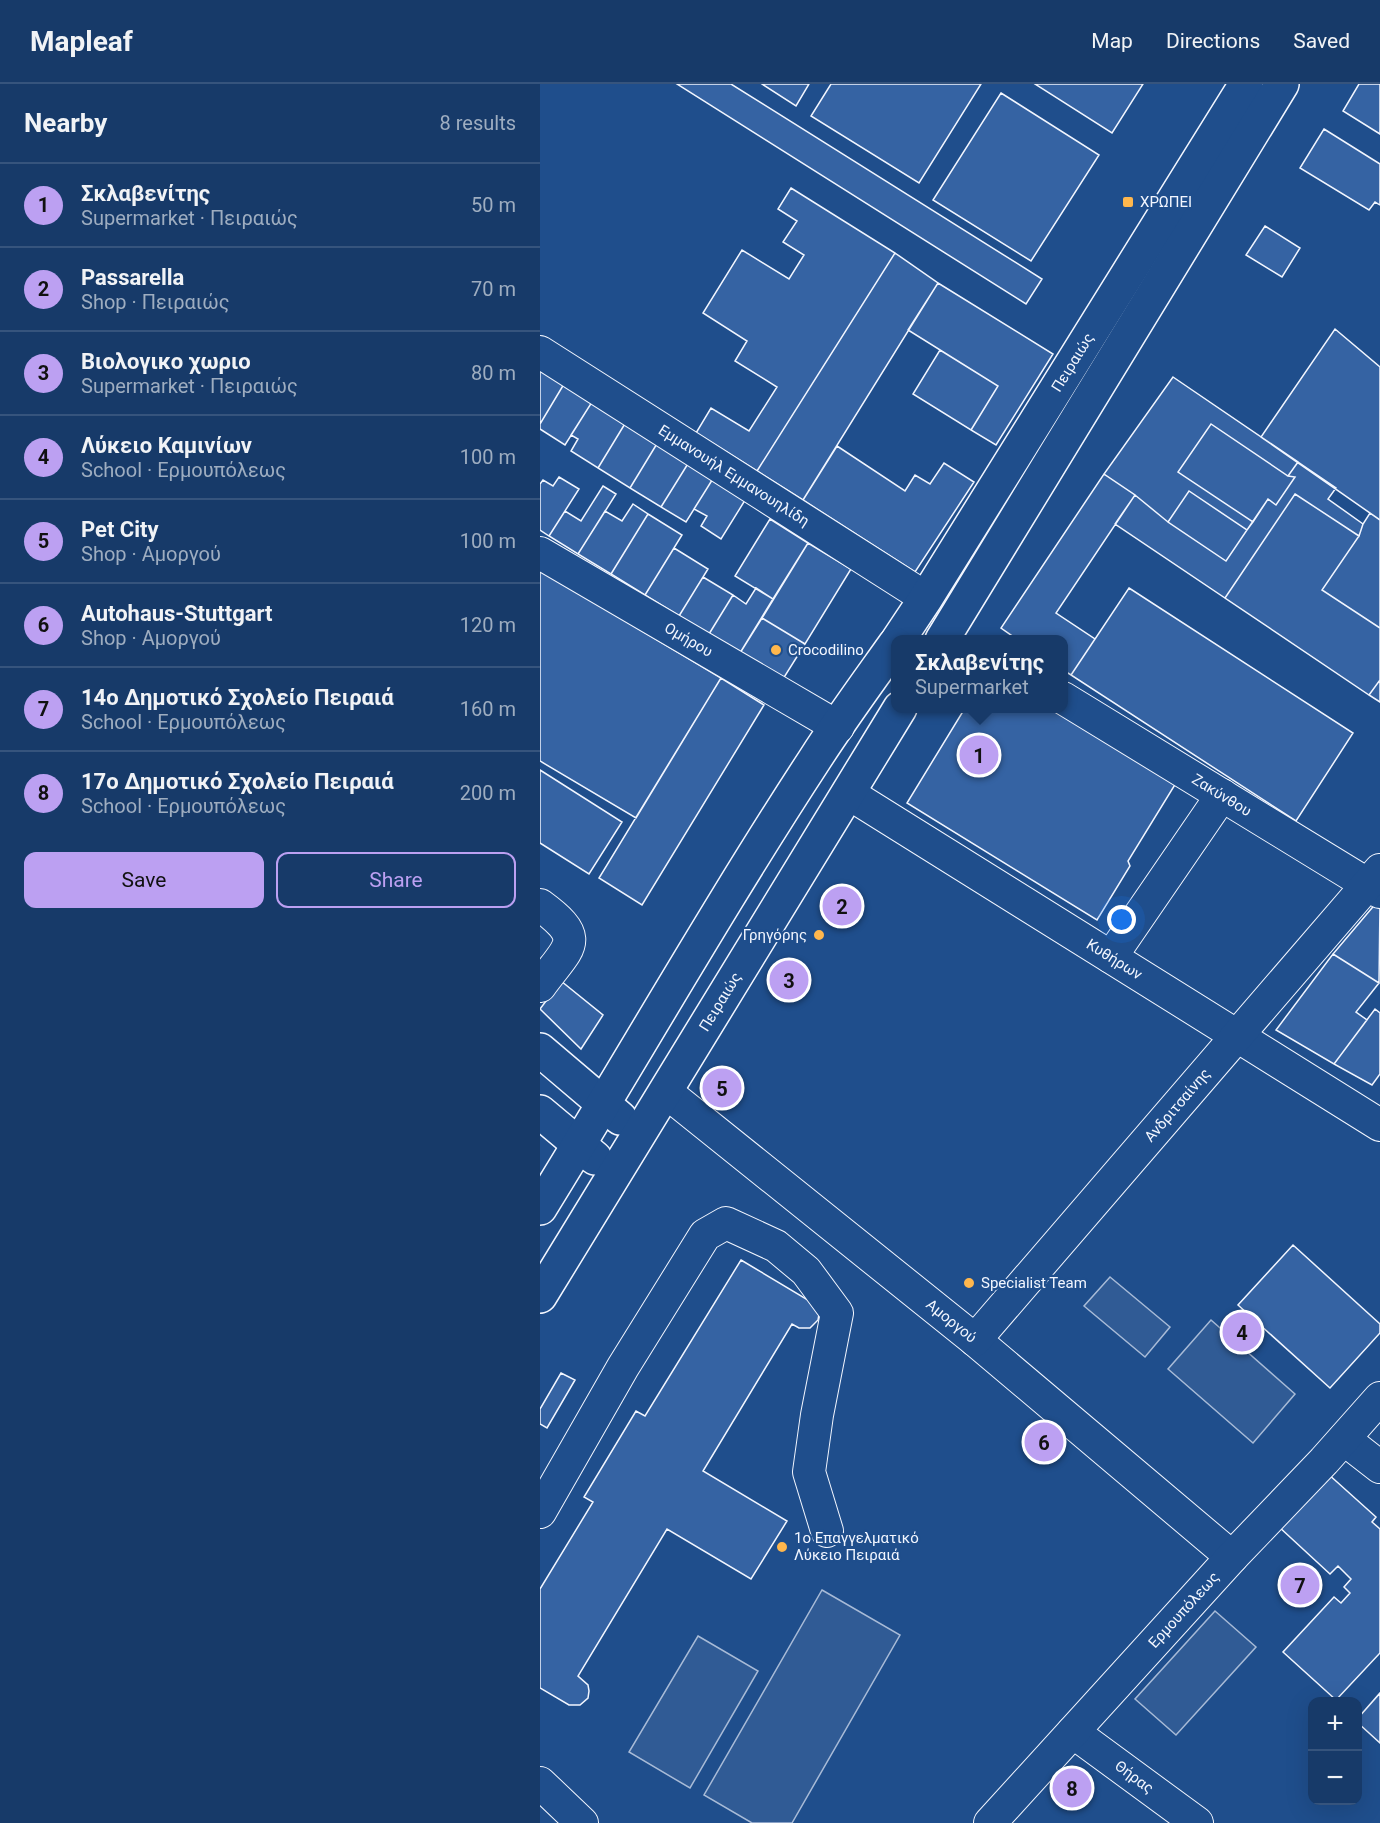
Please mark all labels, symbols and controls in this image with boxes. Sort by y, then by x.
text: Mapleaf [30,25,133,58]
text: Map [1091,29,1133,53]
text: Directions [1166,29,1260,53]
text: Saved [1293,29,1350,53]
text: Nearby [24,108,107,138]
text: 8 results [440,111,516,135]
text: Σκλαβενίτης [81,181,210,206]
text: 1 [38,193,49,217]
text: 50 m [471,193,516,217]
place label: ΧΡΩΠΕΙ [1140,193,1192,211]
marker: ΧΡΩΠΕΙ [1121,195,1135,209]
text: Supermarket · Πειραιώς [81,206,298,230]
text: Passarella [81,265,184,290]
text: 2 [38,277,49,301]
text: 70 m [471,277,516,301]
text: Shop · Πειραιώς [81,290,230,314]
street label: Πειραιώς [1048,330,1098,395]
text: Βιολογικο χωριο [81,349,251,374]
text: 3 [38,361,49,385]
text: 80 m [471,361,516,385]
text: Supermarket · Πειραιώς [81,374,298,398]
street label: Εμμανουήλ Εμμανουηλίδη [655,421,813,530]
text: Λύκειο Καμινίων [81,433,252,458]
text: 4 [38,445,49,469]
text: 100 m [460,445,516,469]
text: School · Ερμουπόλεως [81,458,286,482]
text: Pet City [81,517,159,542]
text: 5 [38,529,49,553]
text: 100 m [460,529,516,553]
text: Shop · Αμοργού [81,542,221,566]
text: Autohaus-Stuttgart [81,601,273,626]
text: 6 [38,613,49,637]
text: 120 m [460,613,516,637]
street label: Ομήρου [661,619,716,661]
text: Shop · Αμοργού [81,626,221,650]
popup [891,635,1068,713]
place label: Crocodilino [788,641,864,659]
marker: Crocodilino [769,643,783,657]
text: Σκλαβενίτης [915,650,1044,675]
text: Supermarket [915,675,1029,699]
text: 14ο Δημοτικό Σχολείο Πειραιά [81,685,394,710]
text: 7 [38,697,49,721]
text: 160 m [460,697,516,721]
text: School · Ερμουπόλεως [81,710,286,734]
pin: 1 [960,732,998,778]
text: 17ο Δημοτικό Σχολείο Πειραιά [81,769,394,794]
street label: Ζακύνθου [1189,770,1255,820]
text: 8 [38,781,49,805]
text: 200 m [460,781,516,805]
text: School · Ερμουπόλεως [81,794,286,818]
button: Save [24,852,264,908]
button: Share [276,852,516,908]
pin: 2 [822,884,862,928]
your location [1107,905,1136,934]
place label: Γρηγόρης [743,926,807,944]
marker: Γρηγόρης [812,928,826,942]
street label: Κυθήρων [1083,935,1146,983]
pin: 3 [770,958,808,1002]
street label: Πειραιώς [695,969,745,1035]
street label: Ανδριτσαίνης [1141,1065,1214,1146]
pin: 5 [702,1066,741,1110]
place label: Specialist Team [981,1274,1087,1292]
marker: Specialist Team [962,1276,976,1290]
street label: Αμοργού [923,1295,980,1347]
pin: 4 [1222,1310,1262,1354]
pin: 6 [1024,1420,1064,1464]
place label: 1ο Επαγγελματικό Λύκειο Πειραιά [794,1529,919,1564]
marker: 1ο Επαγγελματικό Λύκειο Πειραιά [775,1540,789,1554]
pin: 7 [1280,1562,1320,1608]
street label: Ερμουπόλεως [1145,1568,1223,1652]
map controls [1308,1697,1362,1805]
button: + [1308,1697,1362,1751]
button: − [1308,1751,1362,1805]
street label: Θήρας [1111,1757,1157,1797]
pin: 8 [1052,1766,1092,1810]

